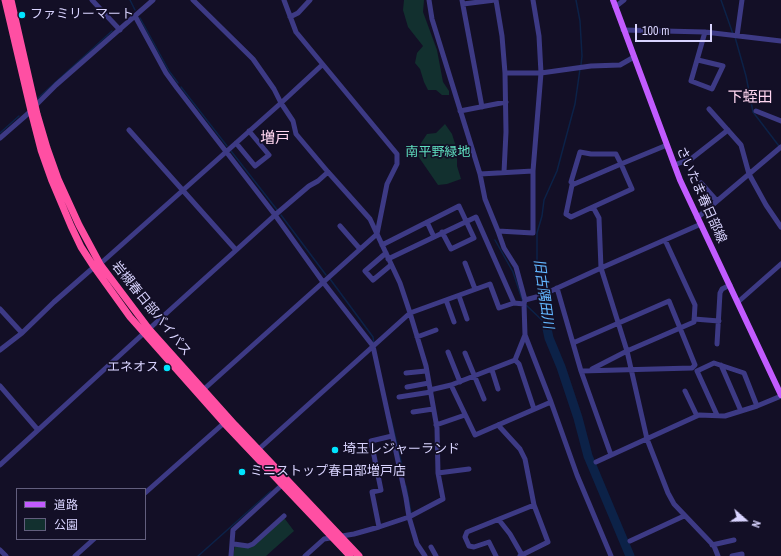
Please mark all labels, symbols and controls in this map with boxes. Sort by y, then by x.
place label: ファミリーマート [30,7,134,23]
marker: ファミリーマート [17,10,27,20]
scale bar [637,16,714,42]
text: 100 m [642,23,669,39]
district label: 下蛭田 [728,89,772,107]
district label: 増戸 [260,130,290,148]
street label: さいたま春日部線 [673,144,729,246]
park label: 南平野緑地 [406,145,470,161]
water label: 旧古隅田川 [530,258,556,330]
street label: 岩槻春日部バイパス [108,259,194,359]
place label: エネオス [107,360,159,376]
marker: エネオス [162,363,172,373]
place label: 埼玉レジャーランド [343,442,460,458]
marker: 埼玉レジャーランド [330,445,340,455]
place label: ミニストップ春日部増戸店 [250,464,406,480]
marker: ミニストップ春日部増戸店 [237,467,247,477]
legend [16,488,146,540]
text: 道路 [54,497,78,513]
north arrow [725,500,765,540]
text: 公園 [54,517,78,533]
text: N [749,519,764,530]

